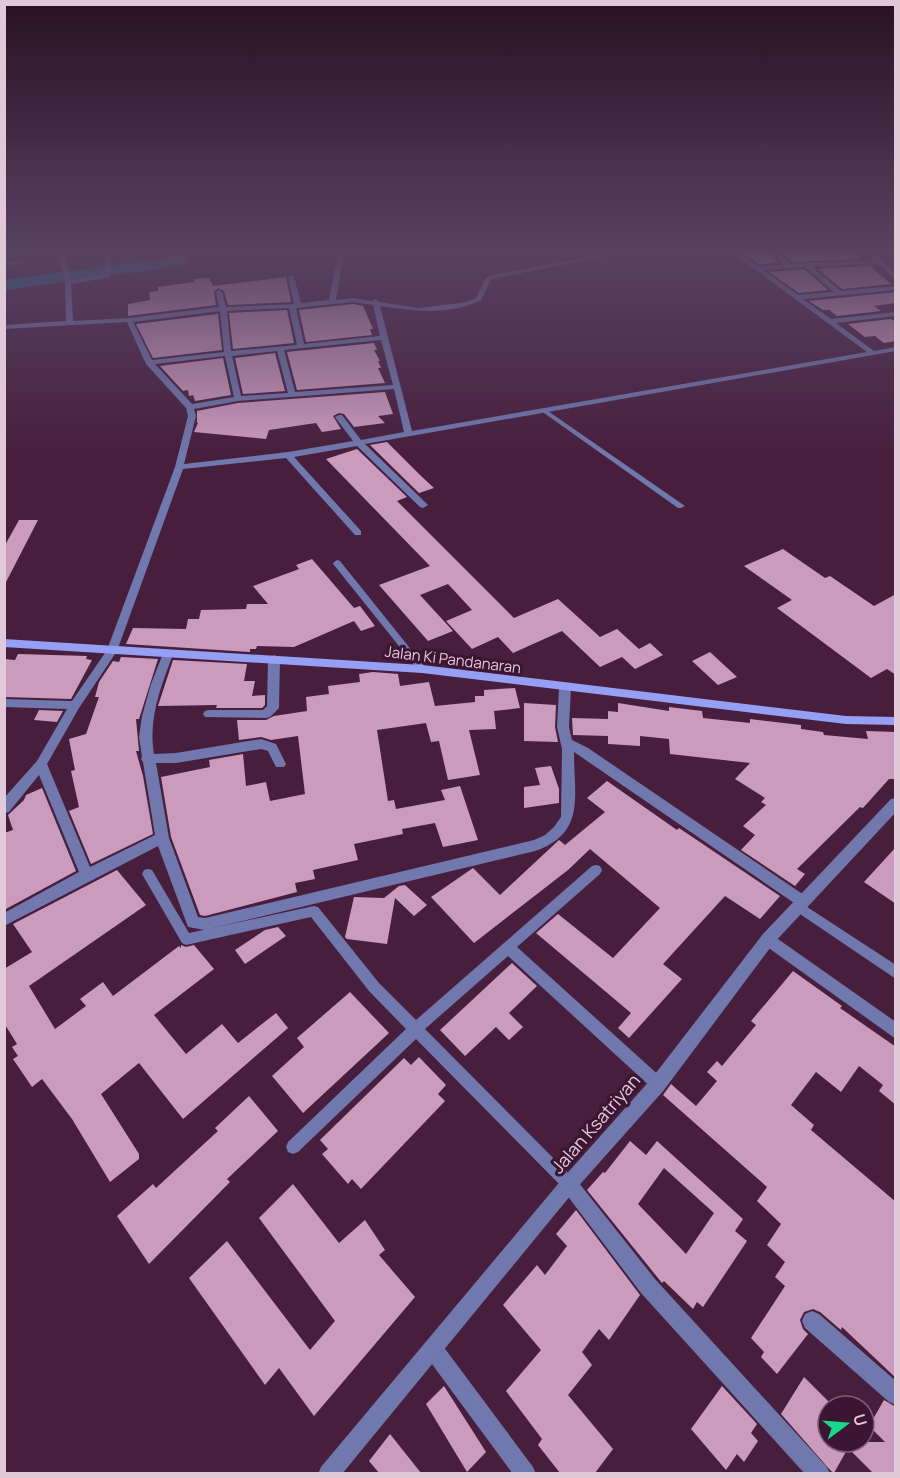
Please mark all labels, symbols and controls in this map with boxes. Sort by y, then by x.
street label: Jalan Ki Pandanaran [384,641,522,678]
street label: Jalan Ksatriyan [545,1069,645,1178]
north arrow [816,1394,876,1454]
text: U [848,1411,873,1428]

